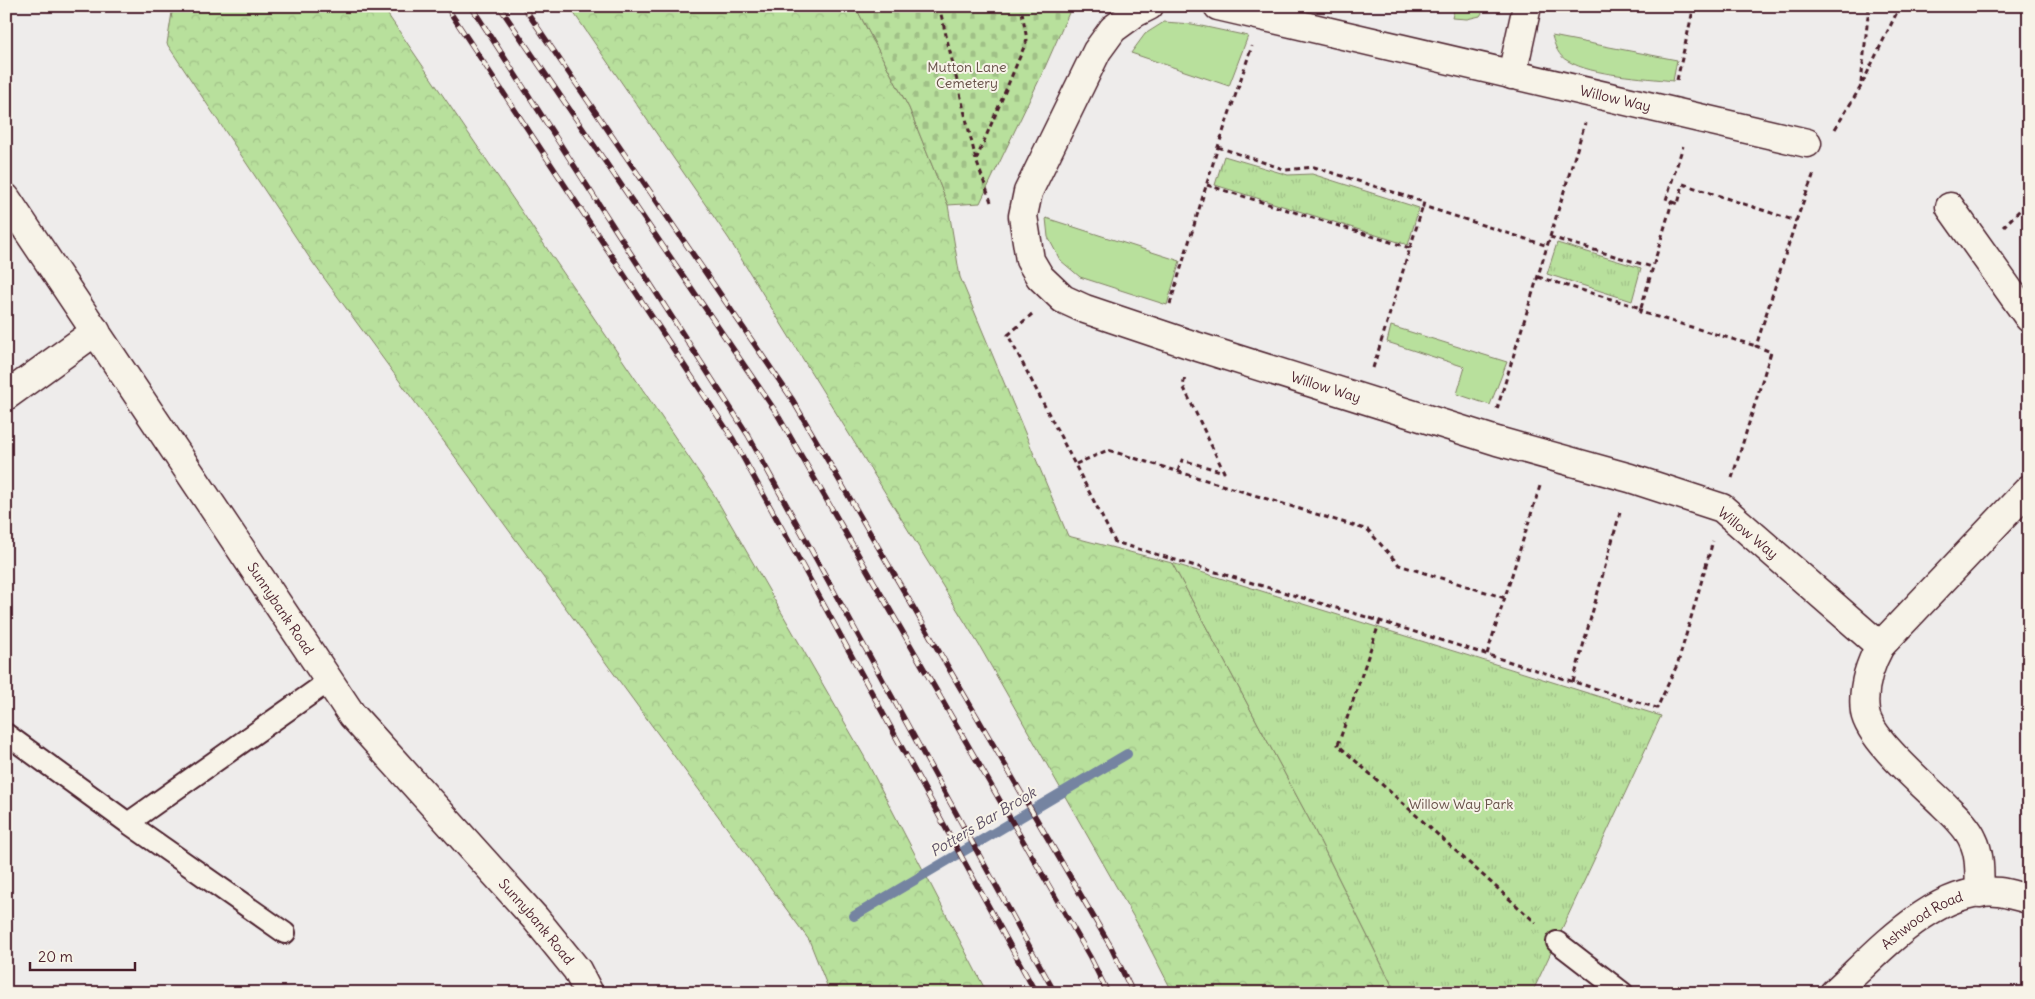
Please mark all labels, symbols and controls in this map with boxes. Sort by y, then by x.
park label: Mutton Lane Cemetery [927,58,1007,92]
street label: Willow Way [1578,81,1653,115]
street label: Willow Way [1289,368,1363,407]
street label: Willow Way [1714,503,1782,563]
street label: Sunnybank Road [243,559,318,658]
water label: Potters Bar Brook [926,782,1040,861]
park label: Willow Way Park [1409,795,1513,813]
street label: Sunnybank Road [495,875,578,968]
street label: Ashwood Road [1877,887,1965,953]
scale bar [30,939,135,971]
text: 20 m [38,947,73,966]

